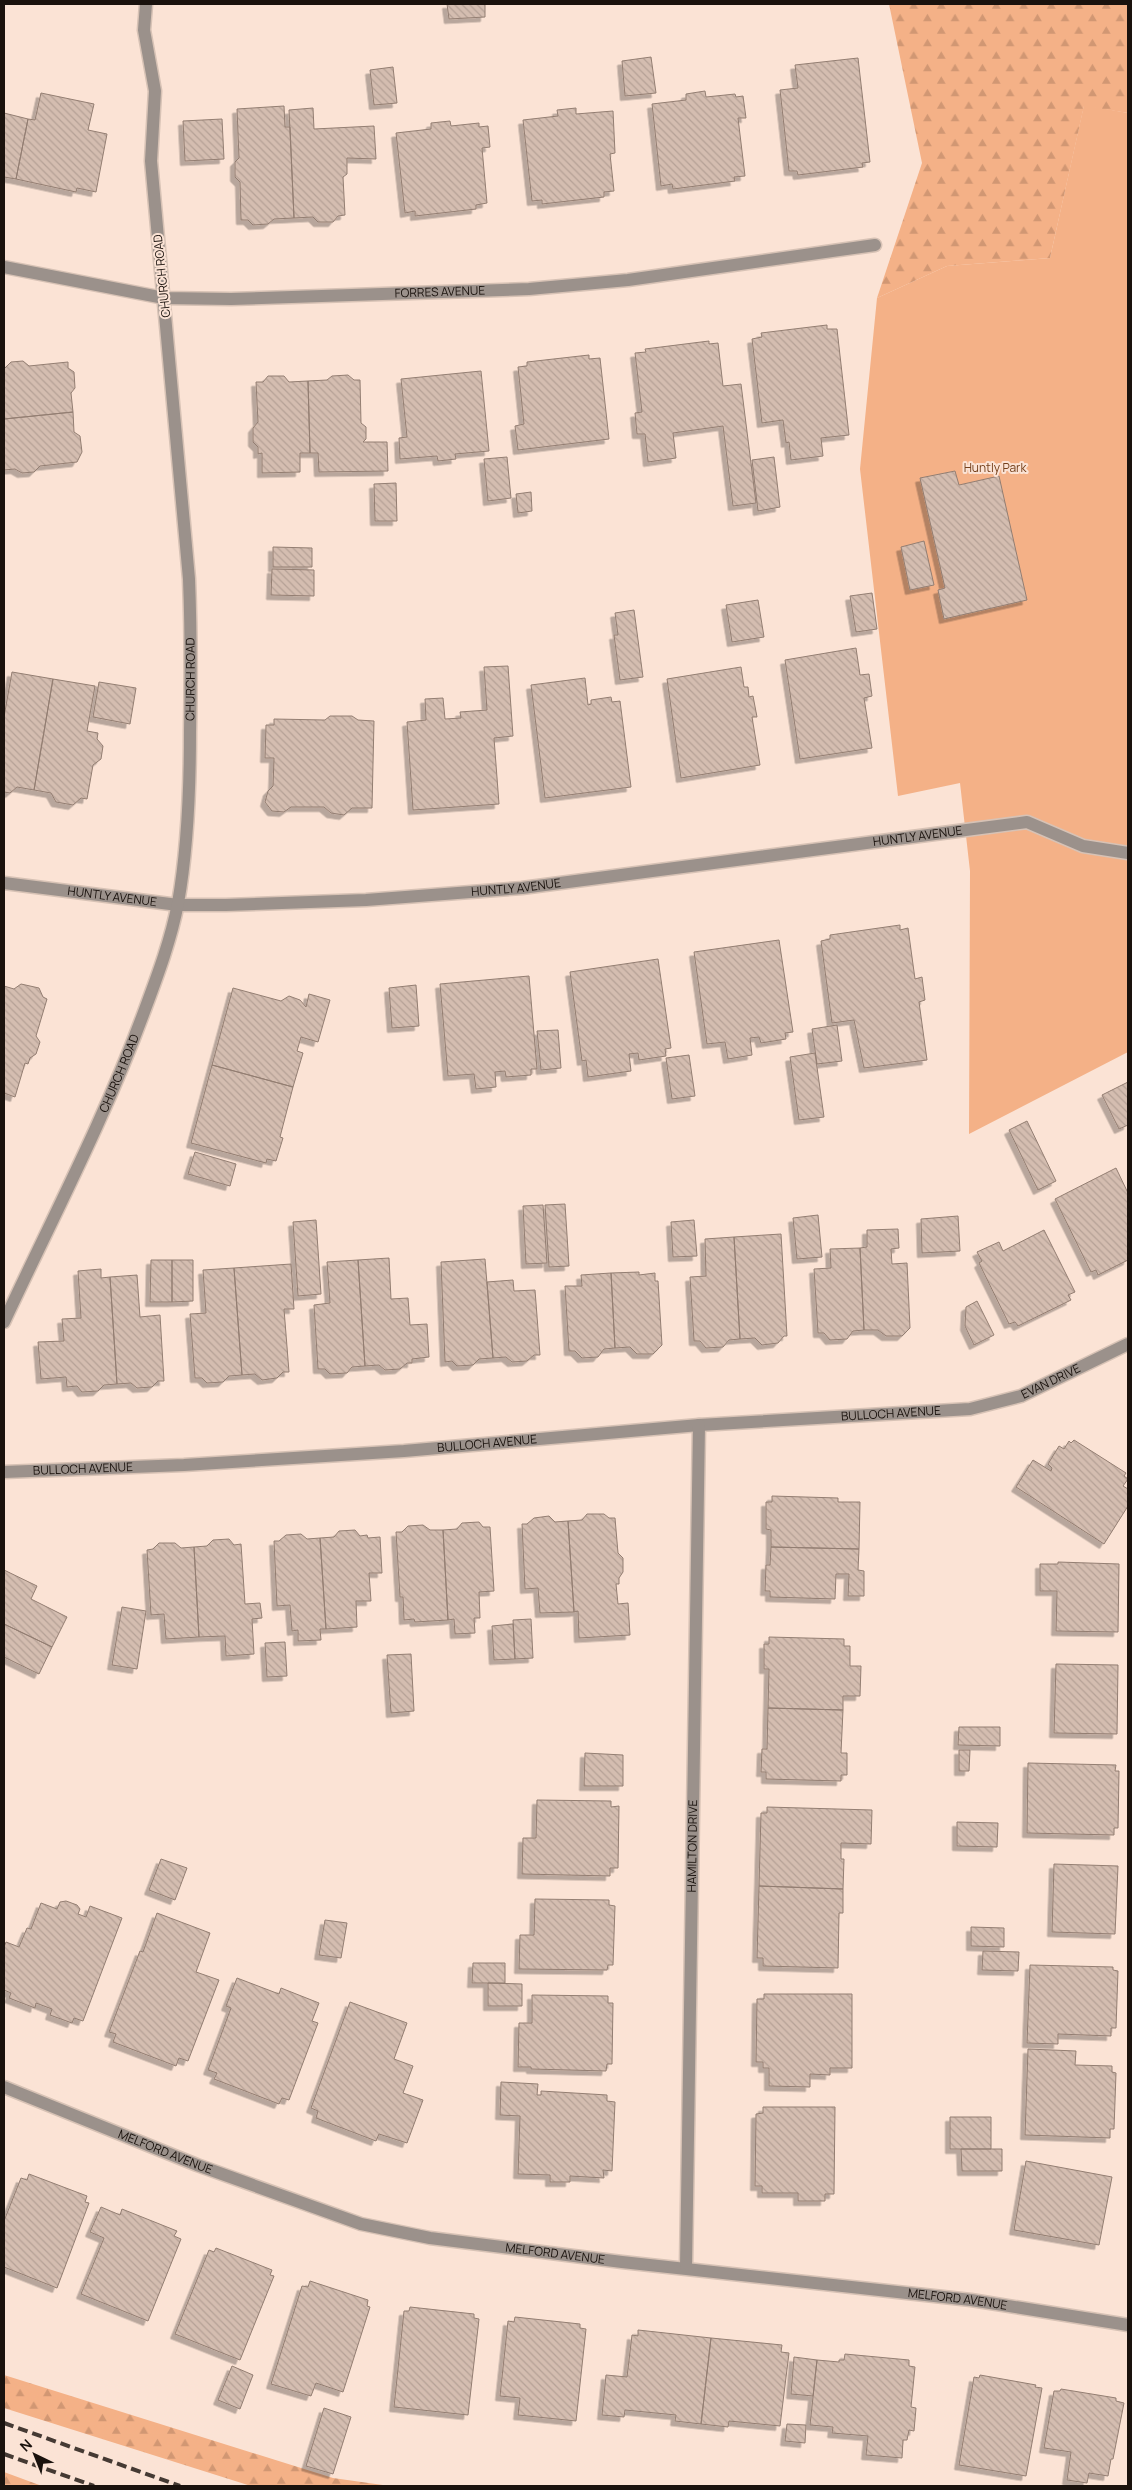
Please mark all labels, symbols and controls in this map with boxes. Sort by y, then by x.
street label: CHURCH ROAD [149,234,174,318]
street label: FORRES AVENUE [394,281,486,302]
park label: Huntly Park [964,459,1027,476]
street label: CHURCH ROAD [181,637,199,721]
street label: HUNTLY AVENUE [872,822,963,850]
street label: HUNTLY AVENUE [471,874,562,900]
street label: HUNTLY AVENUE [67,882,158,910]
street label: CHURCH ROAD [95,1032,143,1115]
street label: EVAN DRIVE [1018,1359,1083,1403]
street label: BULLOCH AVENUE [840,1402,942,1425]
street label: BULLOCH AVENUE [436,1430,538,1456]
street label: BULLOCH AVENUE [33,1458,133,1479]
street label: HAMILTON DRIVE [683,1799,701,1893]
street label: MELFORD AVENUE [116,2125,215,2178]
street label: MELFORD AVENUE [504,2238,606,2268]
street label: MELFORD AVENUE [907,2284,1009,2314]
north arrow [10,2430,60,2480]
text: N [16,2435,36,2456]

